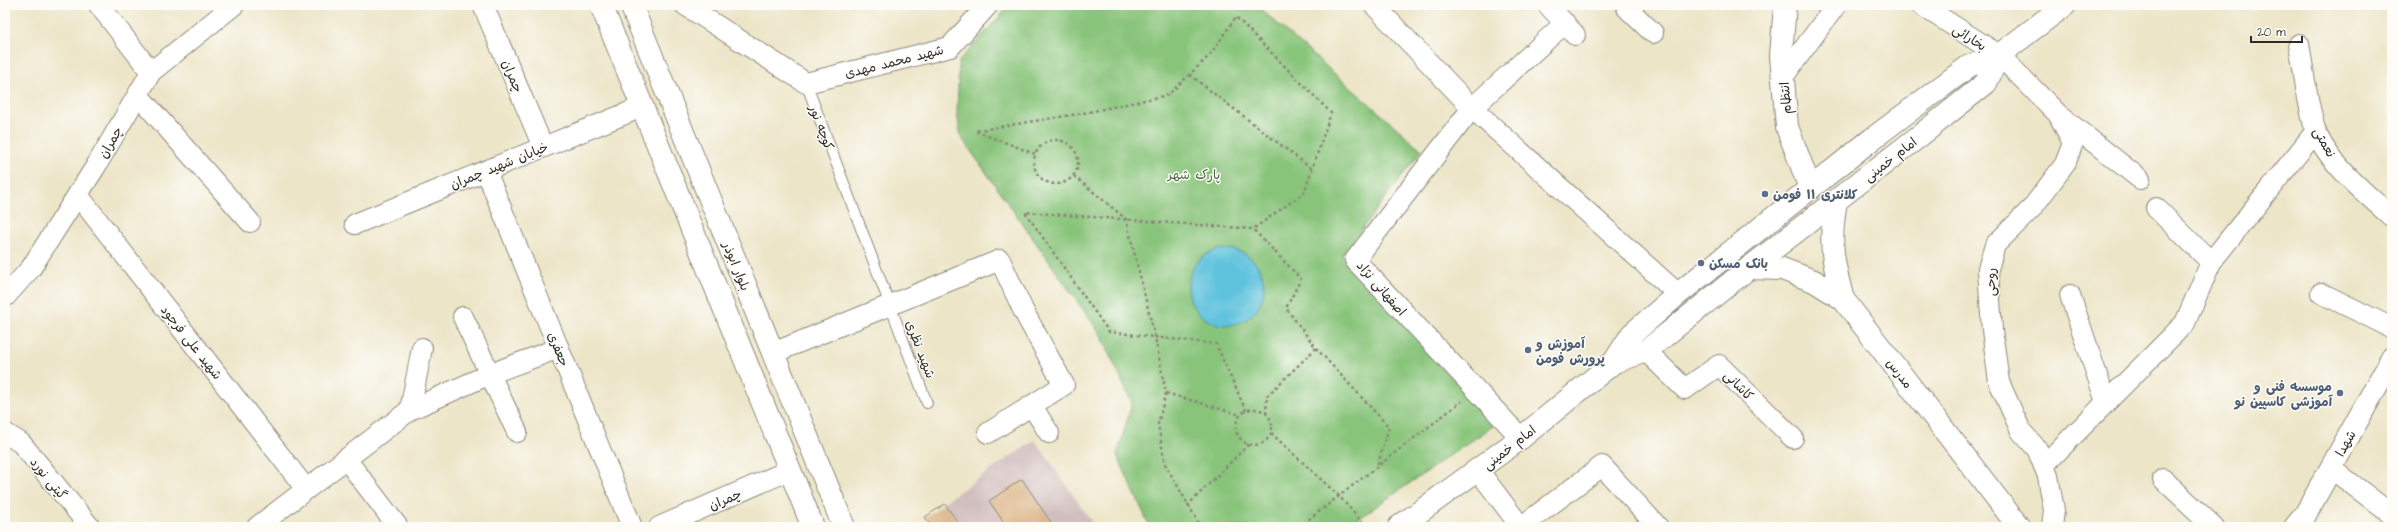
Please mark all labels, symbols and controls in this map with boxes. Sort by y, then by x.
scale bar [2251,18,2302,44]
street label: بخارائی [1949,20,1990,55]
text: 20 m [2257,24,2286,41]
street label: شهید محمد مهدی [843,41,946,83]
street label: چمران [497,57,527,96]
street label: انتظام [1776,81,1797,115]
street label: کوچه نور [804,101,838,153]
street label: چمران [95,123,127,162]
street label: نعمتی [2309,124,2340,161]
street label: امام خمینی [1860,133,1922,187]
street label: خیابان شهید چمران [448,138,551,194]
park label: پارک شهر [1167,166,1221,184]
place label: کلانتری ۱۱ فومن [1773,186,1858,204]
marker: کلانتری ۱۱ فومن [1760,189,1770,199]
street label: بلوار ابوذر [718,238,754,294]
place label: بانک مسکن [1709,255,1768,273]
street label: اصفهانی نژاد [1352,257,1410,320]
marker: بانک مسکن [1696,258,1706,268]
street label: روحی [1982,268,2000,296]
street label: شهید علی فرجود [156,302,226,384]
street label: شهید نظری [901,318,939,381]
street label: جعفری [543,329,573,370]
place label: آموزش و پرورش فومن [1535,335,1605,368]
marker: آموزش و پرورش فومن [1523,345,1533,355]
street label: مدرس [1882,355,1917,392]
street label: کاشانی [1719,367,1758,405]
place label: موسسه فنی و آموزشی کاسپین نو [2234,378,2333,411]
marker: موسسه فنی و آموزشی کاسپین نو [2335,388,2345,398]
street label: امام خمینی [1479,421,1541,475]
street label: شهدا [2331,427,2360,460]
street label: گیتی نورد [26,454,71,504]
street label: چمران [706,485,745,515]

